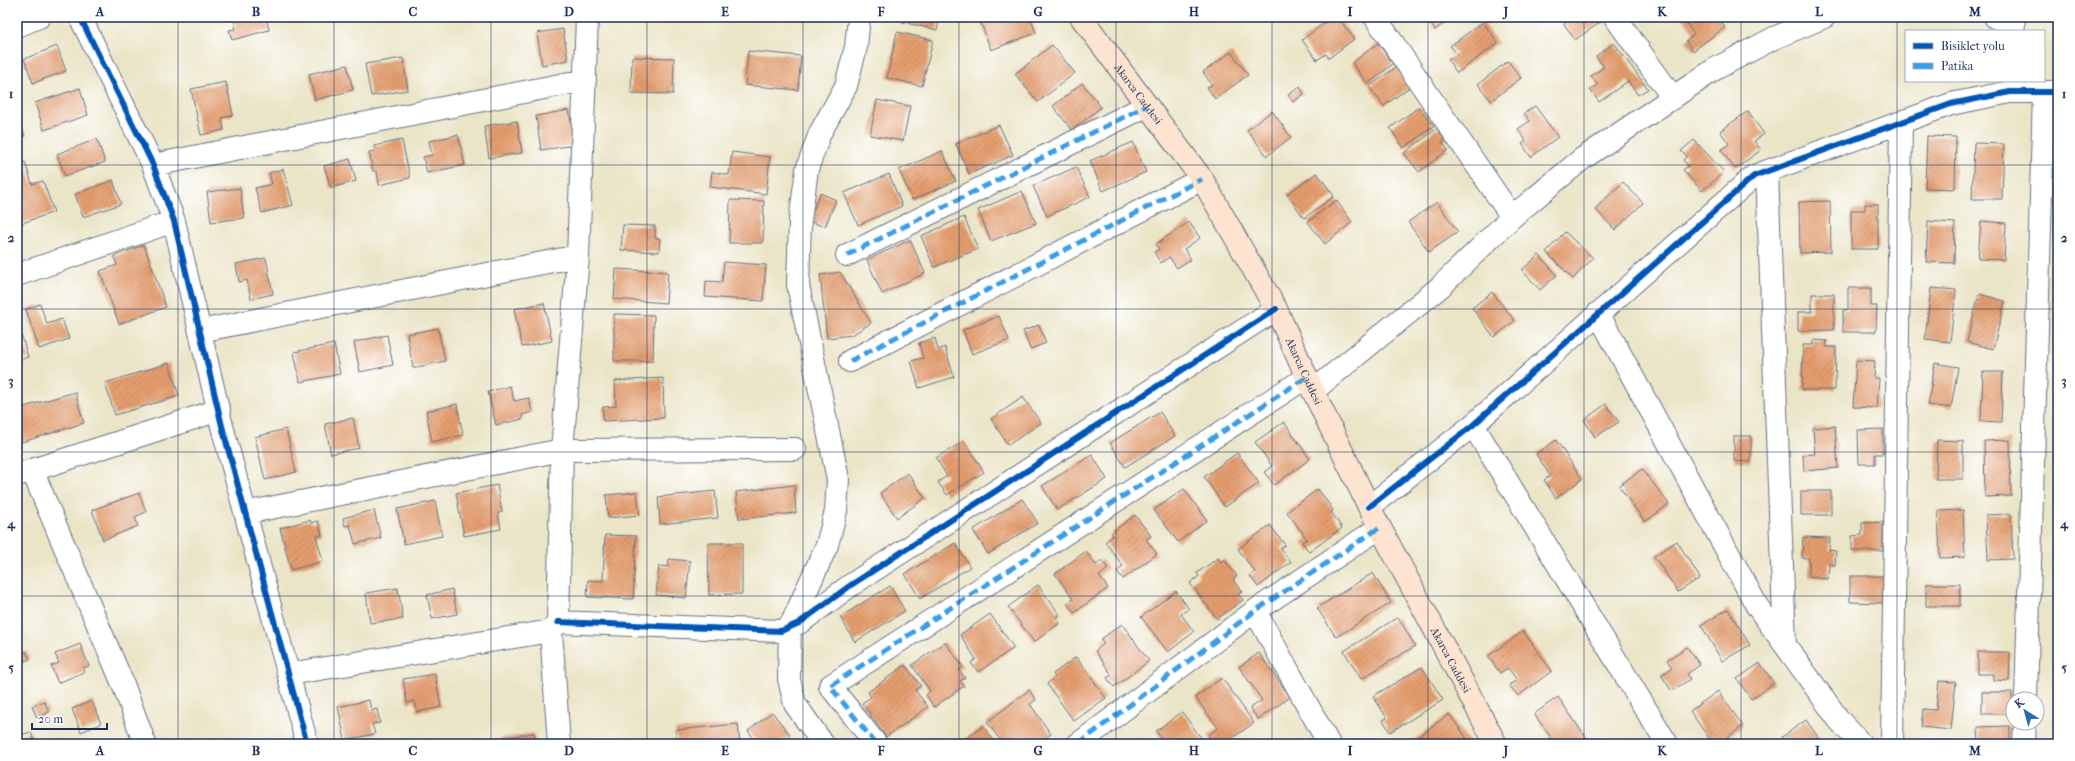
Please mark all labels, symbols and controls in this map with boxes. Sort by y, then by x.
text: A [95,4,105,19]
text: B [252,4,261,19]
text: C [409,4,418,19]
text: D [564,4,574,19]
text: E [721,4,729,19]
text: F [877,4,885,19]
text: G [1033,4,1043,19]
text: H [1189,4,1200,19]
text: I [1347,4,1353,19]
text: J [1502,4,1509,20]
text: K [1657,4,1668,19]
text: L [1815,4,1824,19]
text: M [1968,4,1981,19]
legend [1905,30,2045,82]
text: Bisiklet yolu [1941,39,2005,53]
text: Patika [1941,59,1974,73]
street label: Akarca Caddesi [1111,61,1165,128]
text: 1 [9,86,14,101]
text: 1 [2062,86,2067,101]
text: 2 [8,230,15,245]
text: 2 [2061,230,2068,245]
street label: Akarca Caddesi [1282,335,1325,408]
text: 3 [8,373,14,389]
text: 3 [2061,373,2067,389]
text: 4 [6,516,16,532]
text: 4 [2059,516,2069,532]
street label: Akarca Caddesi [1427,624,1474,696]
text: 5 [8,660,14,675]
text: 5 [2061,660,2067,675]
north arrow [2005,691,2045,731]
text: K [2012,695,2027,711]
scale bar [32,705,107,731]
text: 20 m [38,712,63,726]
text: A [95,743,105,758]
text: B [252,743,261,758]
text: C [409,743,418,758]
text: D [564,743,574,758]
text: E [721,743,729,758]
text: F [877,743,885,758]
text: G [1033,743,1043,758]
text: H [1189,743,1200,758]
text: I [1347,743,1353,758]
text: J [1502,743,1509,759]
text: K [1657,743,1668,758]
text: L [1815,743,1824,758]
text: M [1968,743,1981,758]

